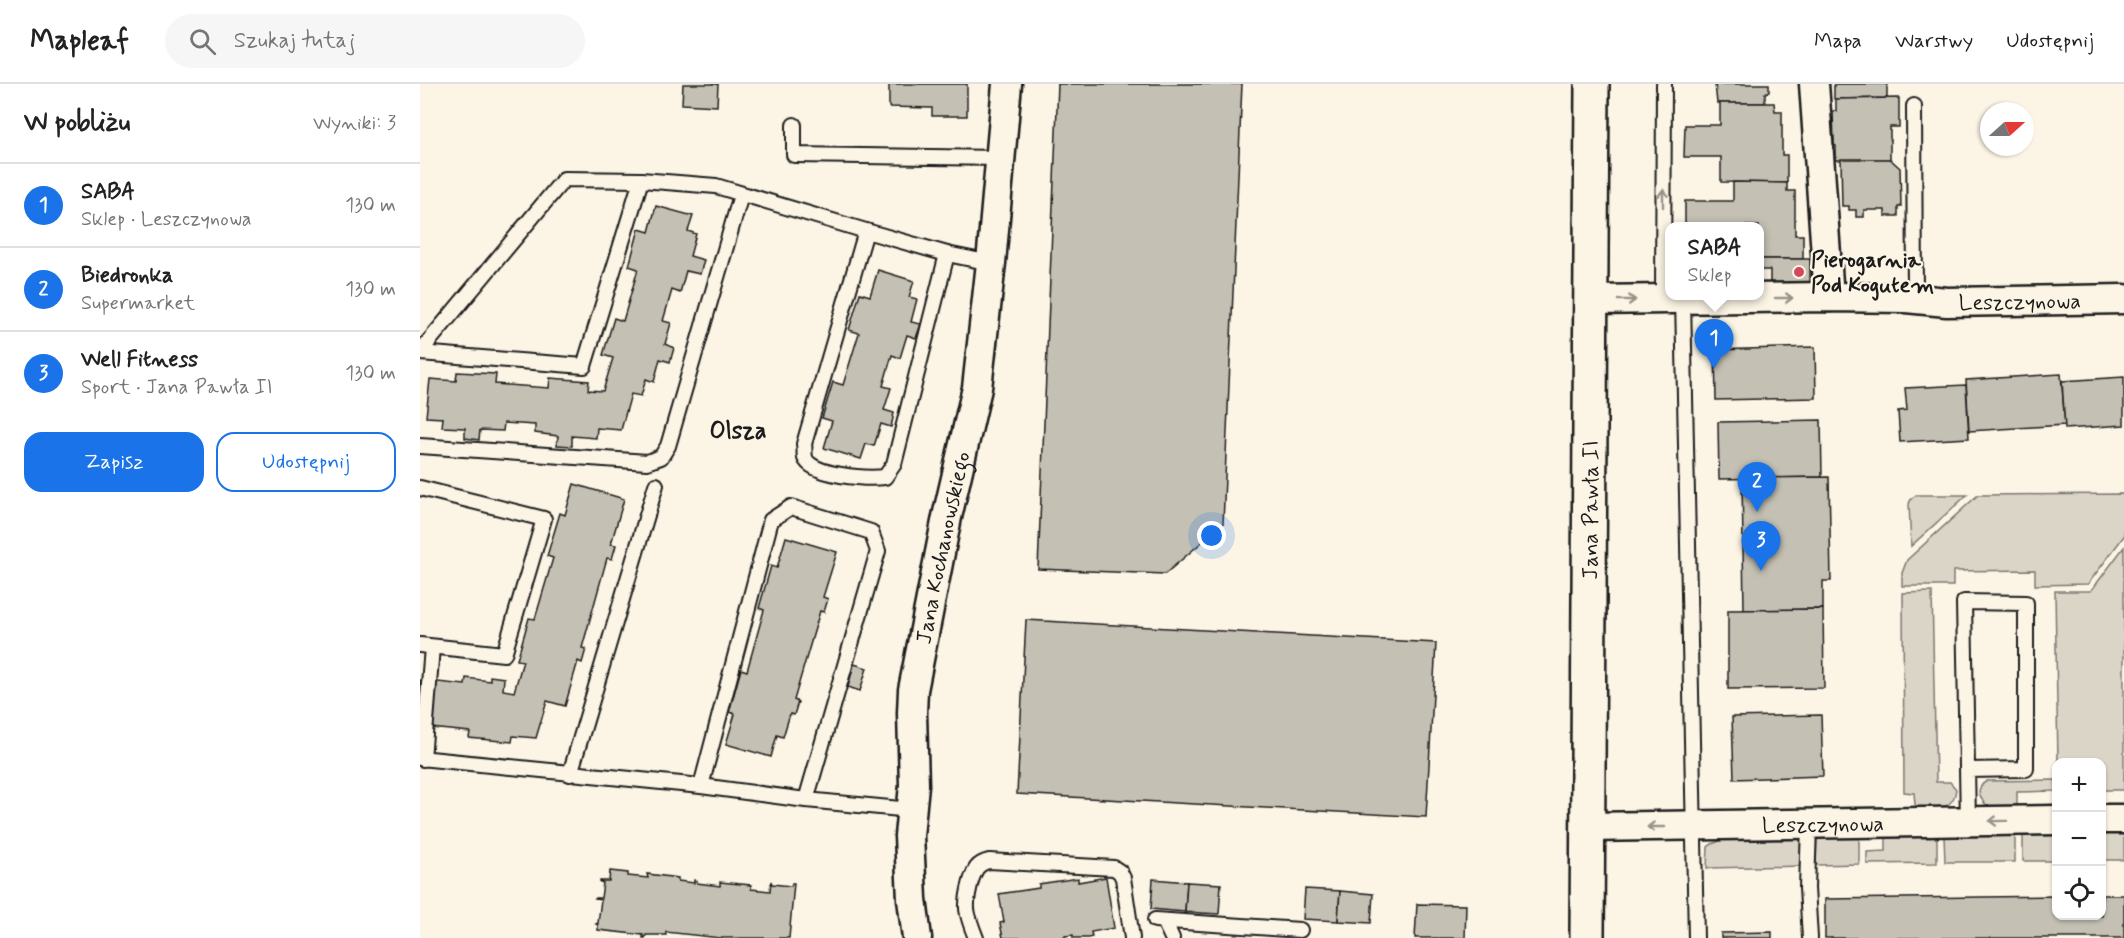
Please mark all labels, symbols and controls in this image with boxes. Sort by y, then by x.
search box [165,14,585,68]
text: Mapleaf [30,23,129,60]
icon: search [186,25,219,58]
text: Szukaj tutaj [234,27,355,55]
text: Mapa [1814,27,1862,55]
text: Warstwy [1895,27,1973,55]
text: Udostępnij [2006,27,2094,55]
north arrow [1980,102,2034,156]
text: W pobliżu [24,106,130,140]
text: Wyniki: 3 [313,110,396,137]
text: SABA [81,178,135,206]
one-way arrow [1657,188,1669,208]
text: 1 [39,192,48,219]
text: 130 m [345,192,396,219]
text: Sklep · Leszczynowa [81,206,252,233]
popup [1665,222,1764,300]
text: SABA [1688,234,1741,262]
place label: Pierogarnia Pod Kogutem [1811,247,1934,301]
text: Biedronka [81,262,173,290]
text: Sklep [1688,262,1732,289]
marker: Pierogarnia Pod Kogutem [1792,265,1806,279]
text: 2 [39,276,48,303]
text: 130 m [345,276,396,303]
street label: Leszczynowa [1959,288,2081,318]
text: Supermarket [81,290,195,317]
one-way arrow [1773,292,1793,304]
one-way arrow [1616,294,1636,306]
pin: 1 [1694,320,1734,369]
text: Well Fitness [81,346,198,374]
text: 3 [39,360,48,387]
text: 130 m [345,360,396,387]
text: Sport · Jana Pawła II [81,374,273,401]
district label: Olsza [710,416,767,447]
button: Zapisz [24,432,204,492]
button: Udostępnij [216,432,396,492]
street label: Jana Pawła II [1577,440,1606,580]
street label: Jana Kochanowskiego [910,449,979,647]
pin: 2 [1738,462,1776,512]
your location [1197,521,1226,550]
pin: 3 [1742,522,1780,571]
map controls [2052,758,2106,920]
button: + [2052,758,2106,812]
street label: Leszczynowa [1762,811,1884,840]
button: − [2052,812,2106,866]
one-way arrow [1989,815,2009,827]
one-way arrow [1647,821,1667,833]
button: locate [2052,866,2106,920]

